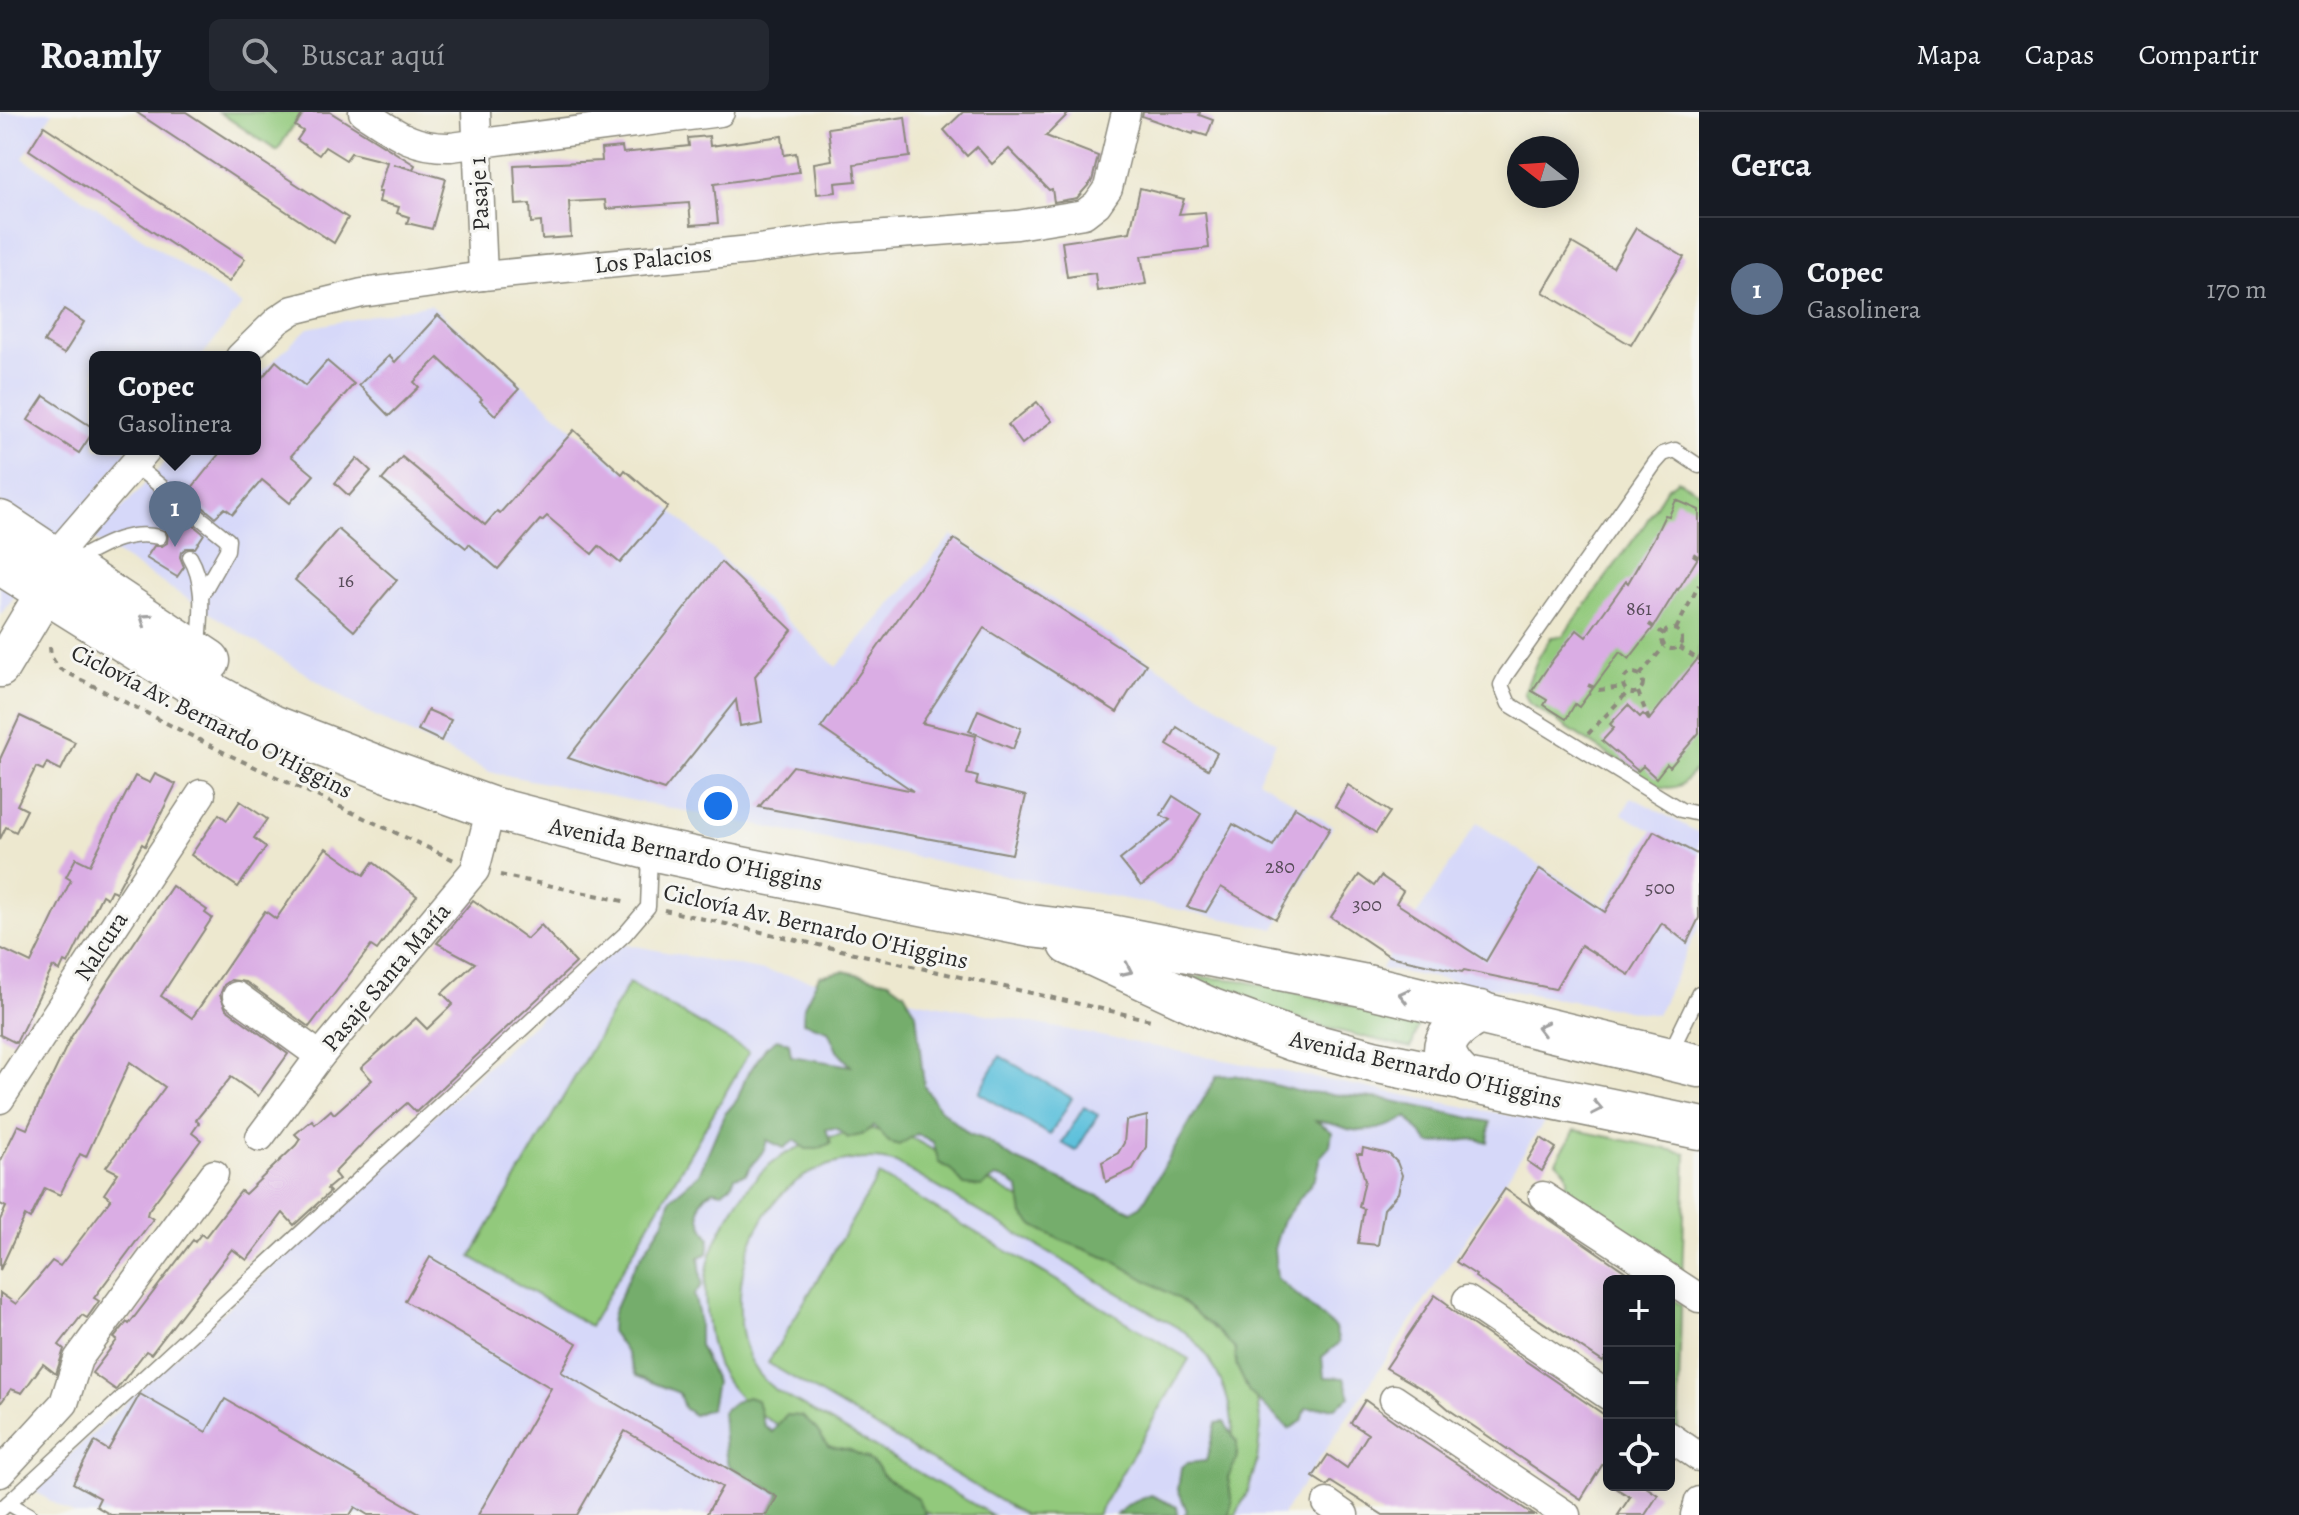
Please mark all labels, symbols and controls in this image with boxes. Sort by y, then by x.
search box [209,19,769,91]
text: Roamly [40,29,161,81]
icon: search [237,33,281,77]
text: Buscar aquí [301,35,445,75]
text: Mapa [1916,36,1981,74]
text: Capas [2025,36,2094,74]
text: Compartir [2138,36,2259,74]
north arrow [1507,136,1579,208]
text: Cerca [1731,141,1812,188]
street label: Pasaje 1 [461,156,497,232]
street label: Los Palacios [593,237,713,281]
text: Copec [1807,252,1883,292]
text: 1 [1752,272,1762,307]
text: 170 m [2207,272,2267,307]
text: Gasolinera [1807,292,1921,327]
popup [89,351,261,455]
text: Copec [118,366,194,406]
text: Gasolinera [118,406,232,441]
pin: 1 [149,481,201,547]
house number: 16 [338,567,354,594]
house number: 861 [1626,595,1652,622]
one-way arrow [140,614,154,629]
street label: Ciclovía Av. Bernardo O'Higgins [66,636,358,806]
your location [698,786,738,826]
street label: Avenida Bernardo O'Higgins [545,809,826,899]
house number: 280 [1265,853,1295,880]
house number: 500 [1645,874,1675,901]
street label: Ciclovía Av. Bernardo O'Higgins [661,875,971,977]
house number: 300 [1352,891,1382,918]
street label: Pasaje Santa María [314,895,458,1058]
street label: Nalcura [67,904,136,987]
one-way arrow [1118,960,1133,976]
one-way arrow [1398,987,1411,1004]
one-way arrow [1535,1020,1549,1037]
street label: Avenida Bernardo O'Higgins [1286,1022,1565,1116]
one-way arrow [1590,1098,1604,1115]
map controls [1603,1275,1675,1491]
button: + [1603,1275,1675,1347]
button: − [1603,1347,1675,1419]
button: locate [1603,1419,1675,1491]

